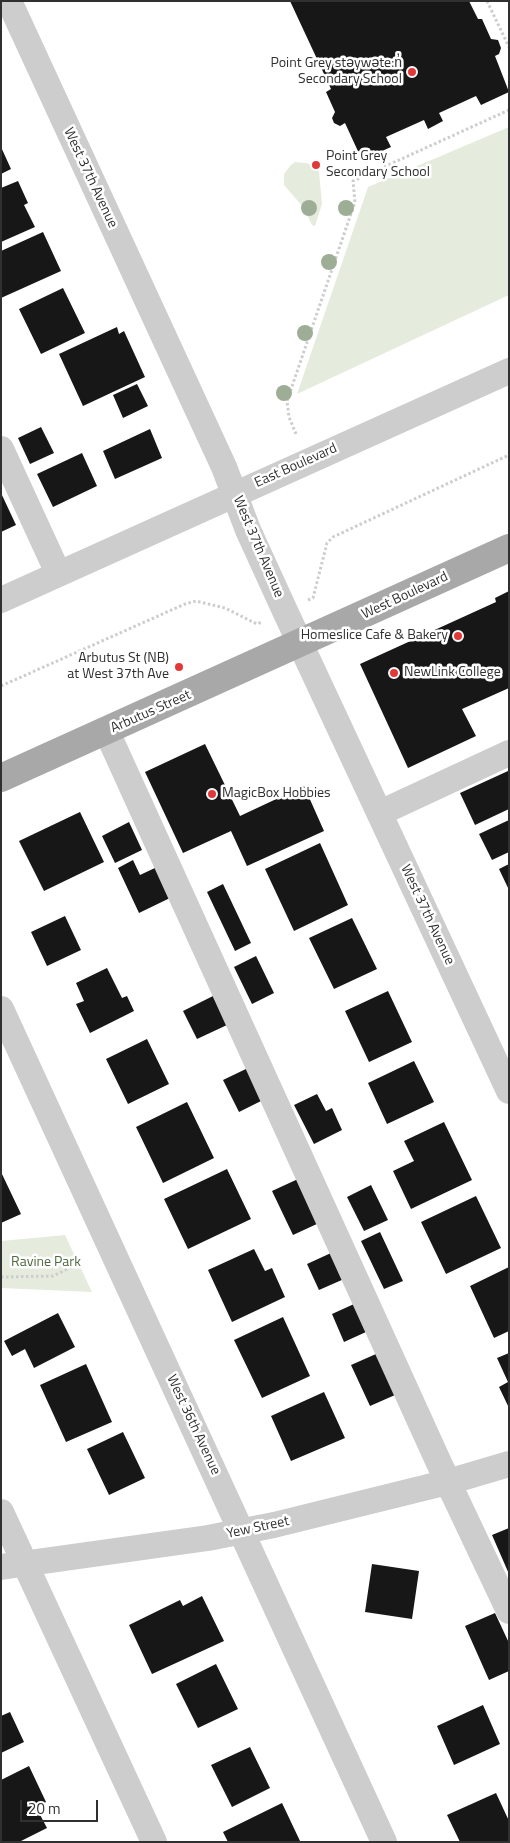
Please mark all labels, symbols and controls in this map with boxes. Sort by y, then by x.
place label: Point Grey stəywəte:n̓ Secondary School [270,56,402,88]
marker: Point Grey stəywəte:n̓ Secondary School [406,66,418,78]
street label: West 37th Avenue [59,125,121,231]
place label: Point Grey Secondary School [326,149,430,182]
marker: Point Grey Secondary School [310,159,322,171]
street label: East Boulevard [252,440,340,492]
street label: West 37th Avenue [229,494,287,600]
street label: West Boulevard [359,569,451,623]
place label: Homeslice Cafe & Bakery [301,628,448,644]
marker: Homeslice Cafe & Bakery [452,630,464,642]
place label: Arbutus St (NB) at West 37th Ave [67,651,169,684]
marker: Arbutus St (NB) at West 37th Ave [173,661,185,673]
place label: NewLink College [404,665,501,681]
marker: NewLink College [388,667,400,679]
street label: Arbutus Street [108,687,194,737]
place label: MagicBox Hobbies [222,786,331,802]
marker: MagicBox Hobbies [206,788,218,800]
street label: West 37th Avenue [396,862,458,968]
park label: Ravine Park [11,1255,81,1271]
street label: West 36th Avenue [162,1372,224,1478]
street label: Yew Street [225,1513,291,1543]
scale bar [22,1790,100,1822]
text: 20 m [28,1797,61,1820]

